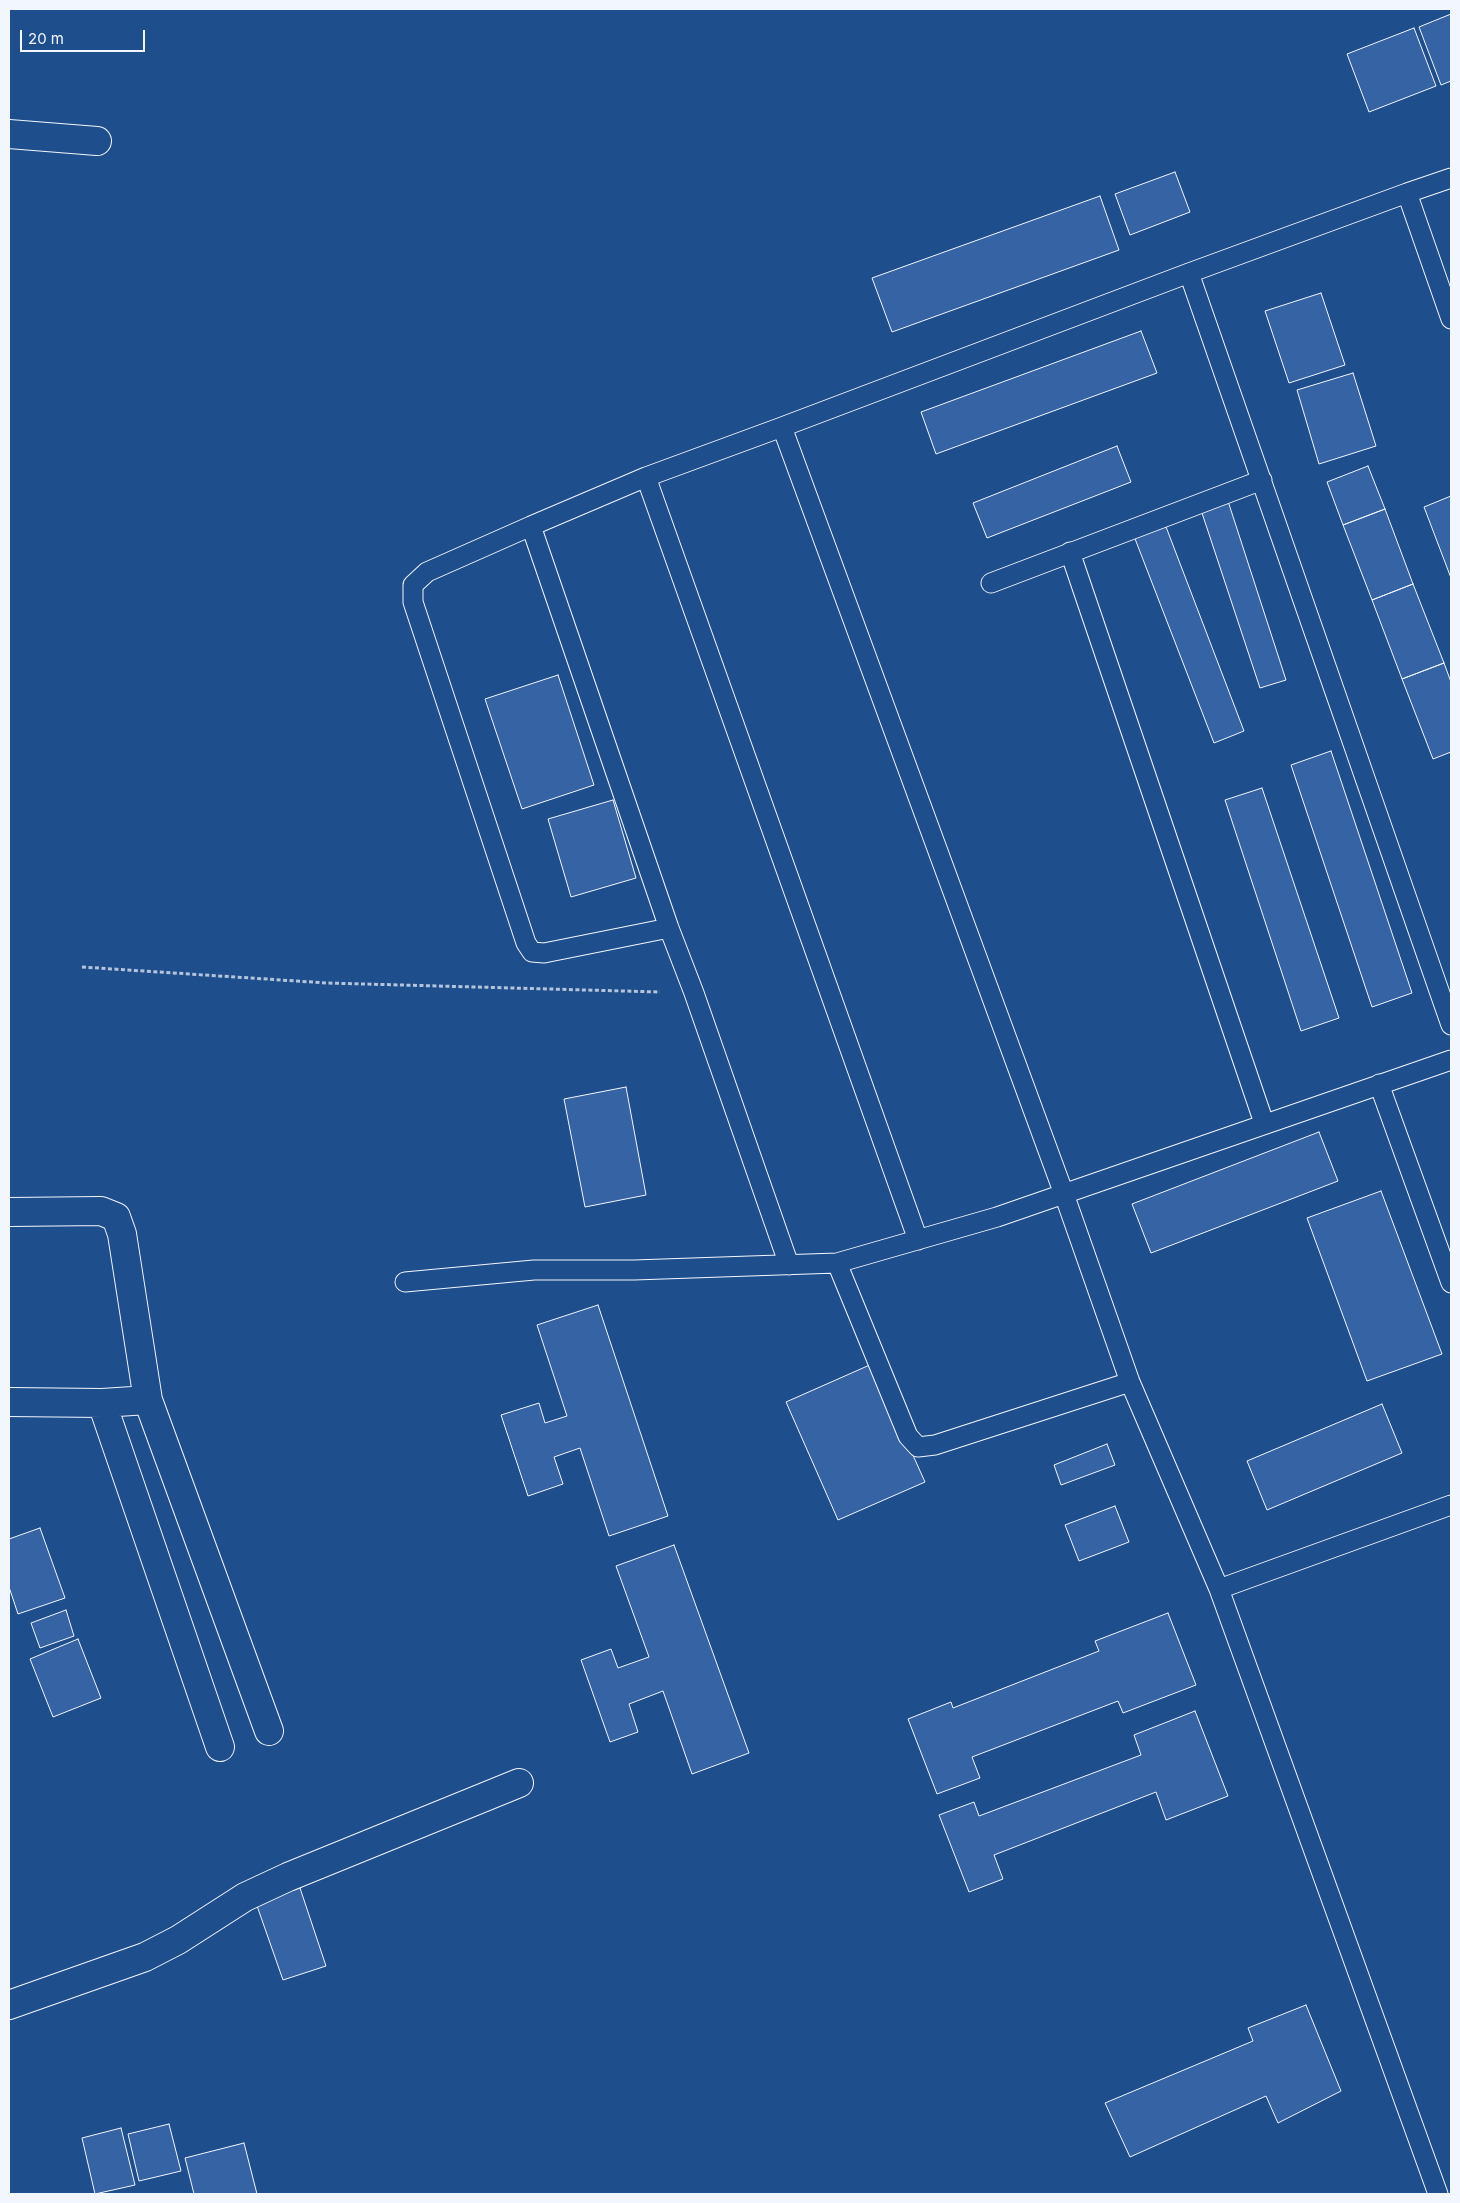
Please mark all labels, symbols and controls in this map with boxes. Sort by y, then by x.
scale bar [22,20,148,52]
text: 20 m [28,29,64,48]

